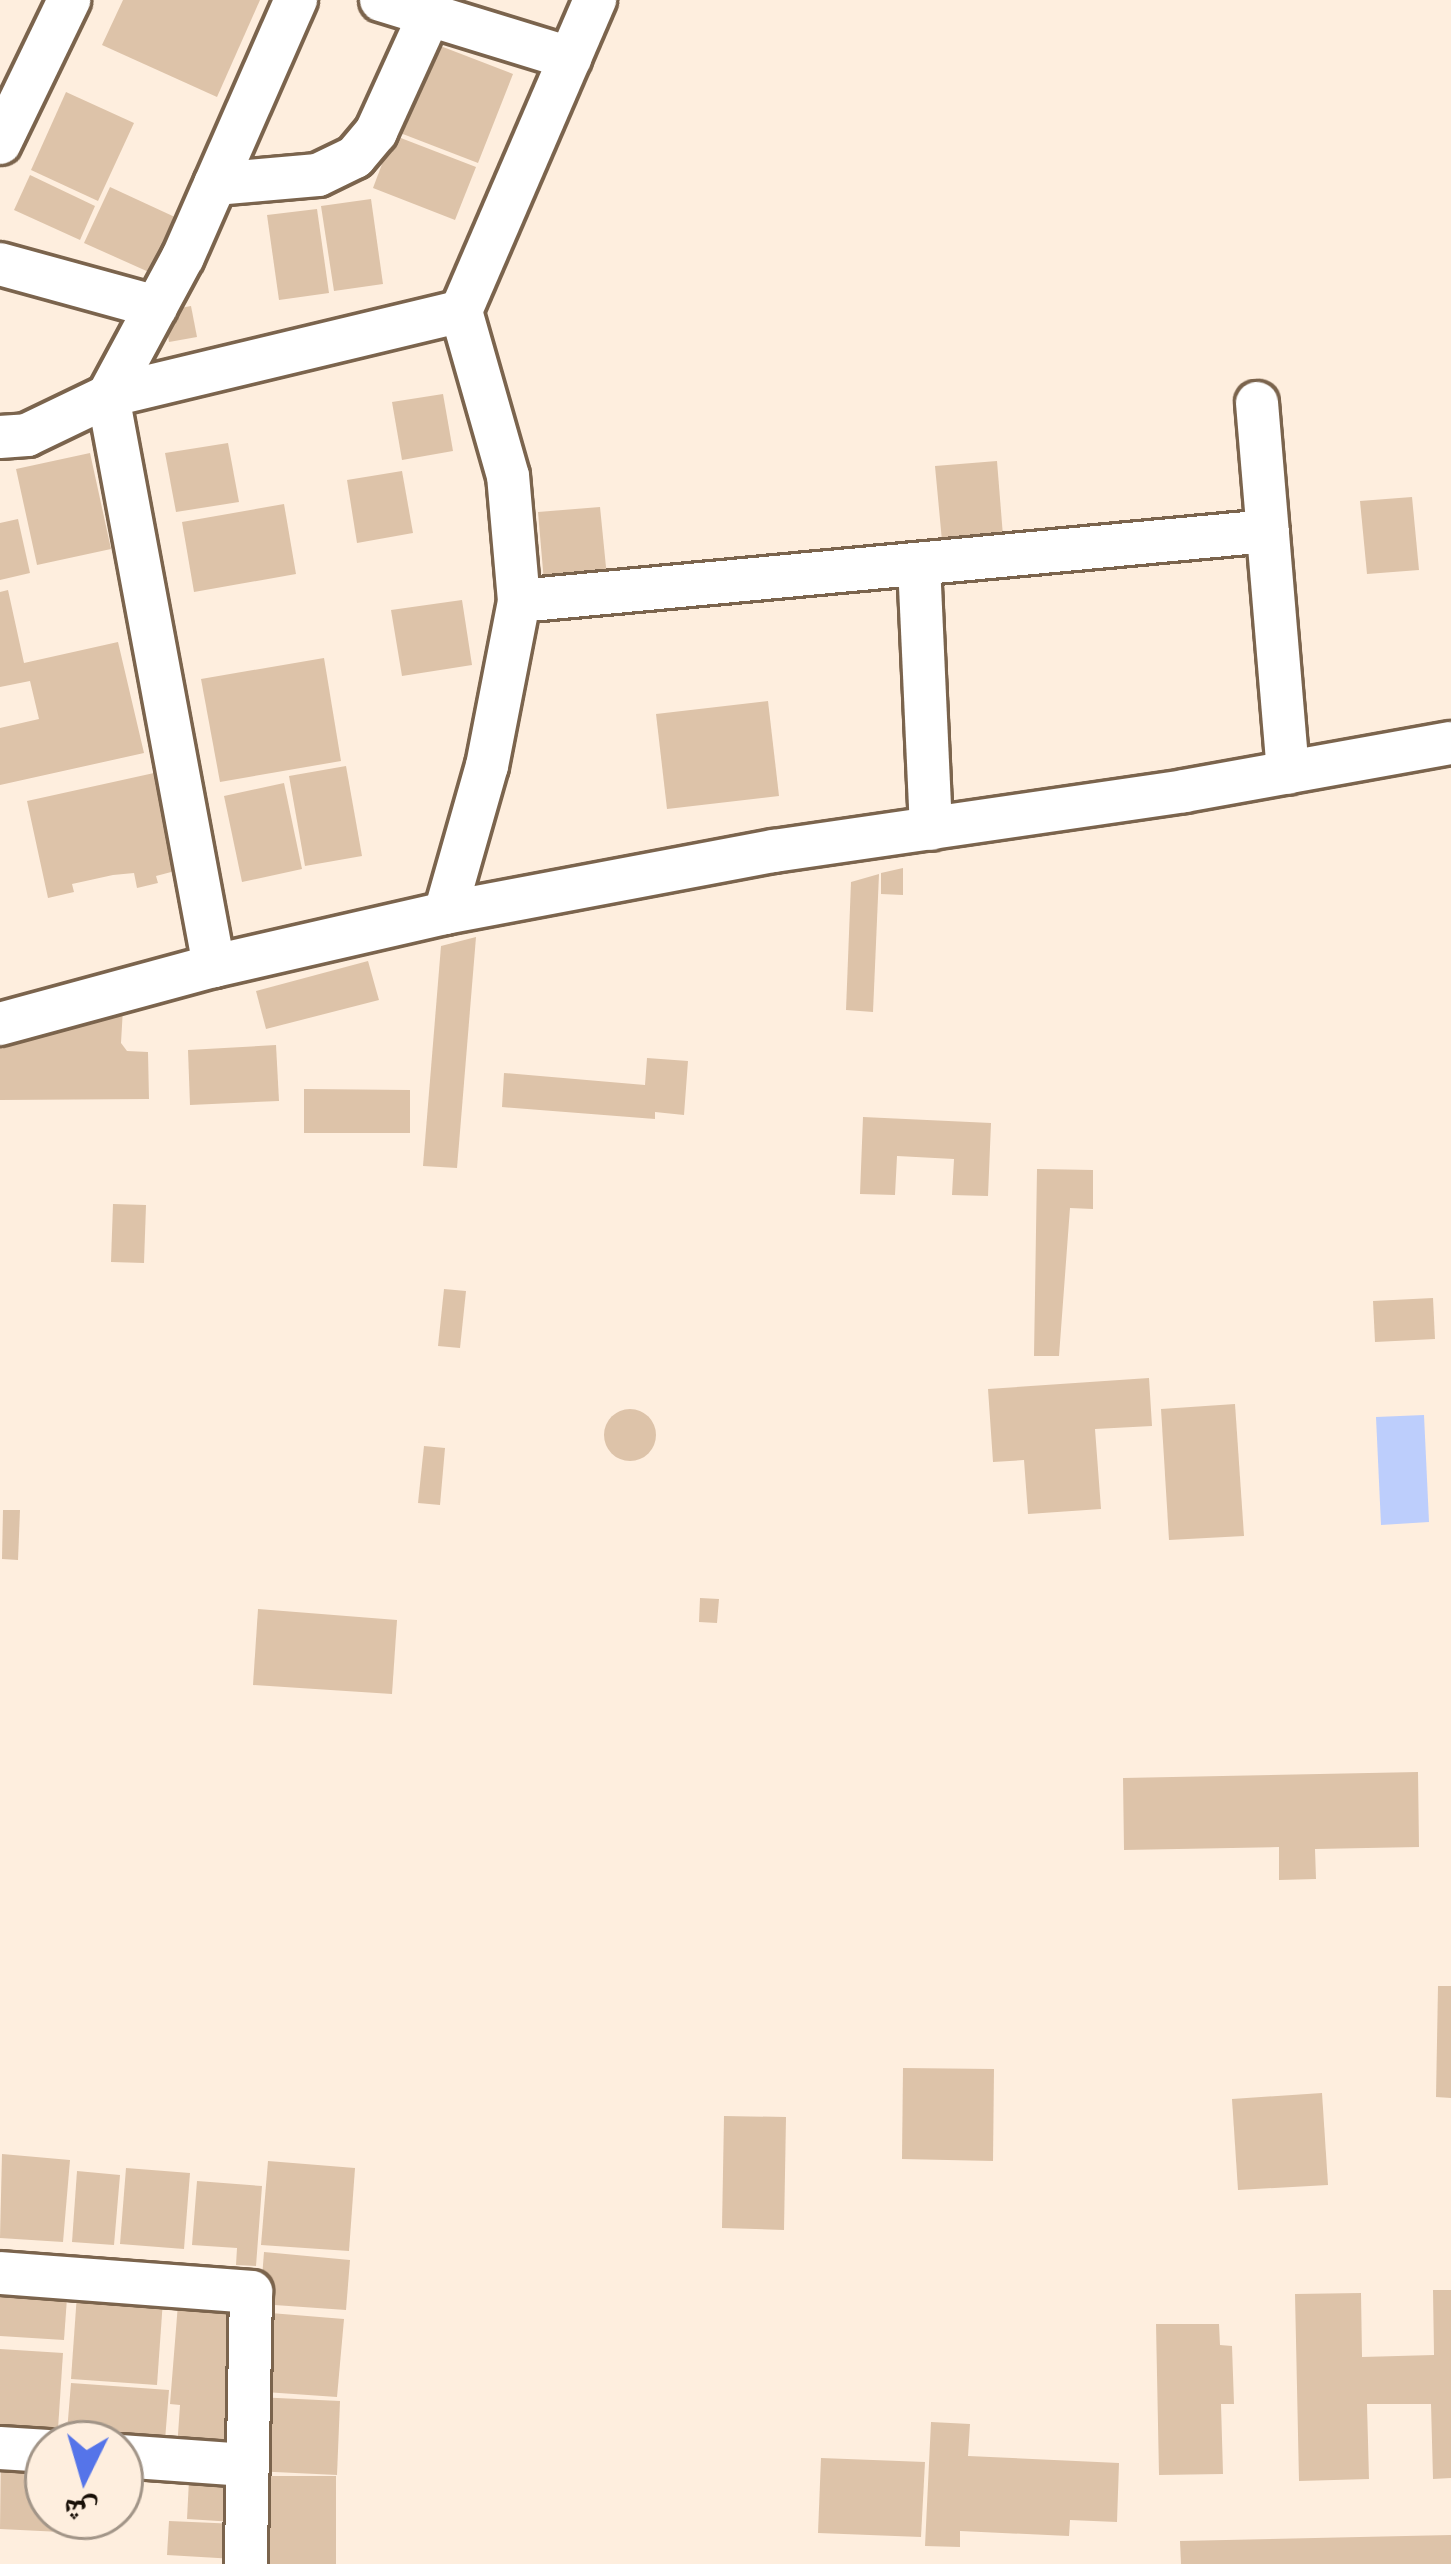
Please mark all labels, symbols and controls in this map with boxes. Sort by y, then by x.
north arrow [24,2420,144,2540]
text: ش [62,2490,100,2536]

